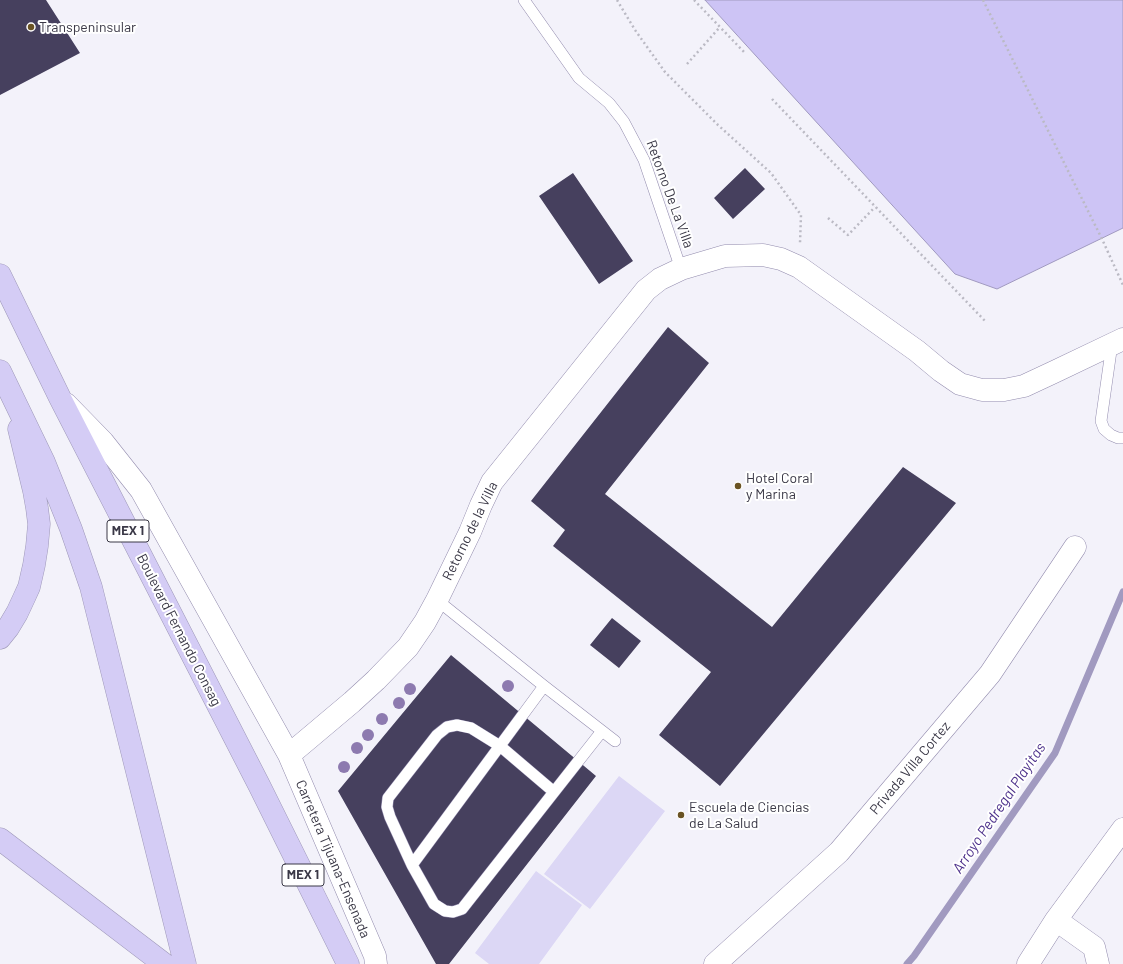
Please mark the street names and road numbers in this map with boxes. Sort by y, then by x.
street label: Retorno De La Villa [643,138,697,250]
street label: Retorno de la Villa [439,479,501,583]
road number: MEX 1 [107,520,149,542]
street label: Boulevard Fernando Consag [133,551,225,709]
street label: Privada Villa Cortez [866,718,954,818]
street label: Carretera Tijuana-Ensenada [292,777,374,941]
road number: MEX 1 [282,864,324,886]

